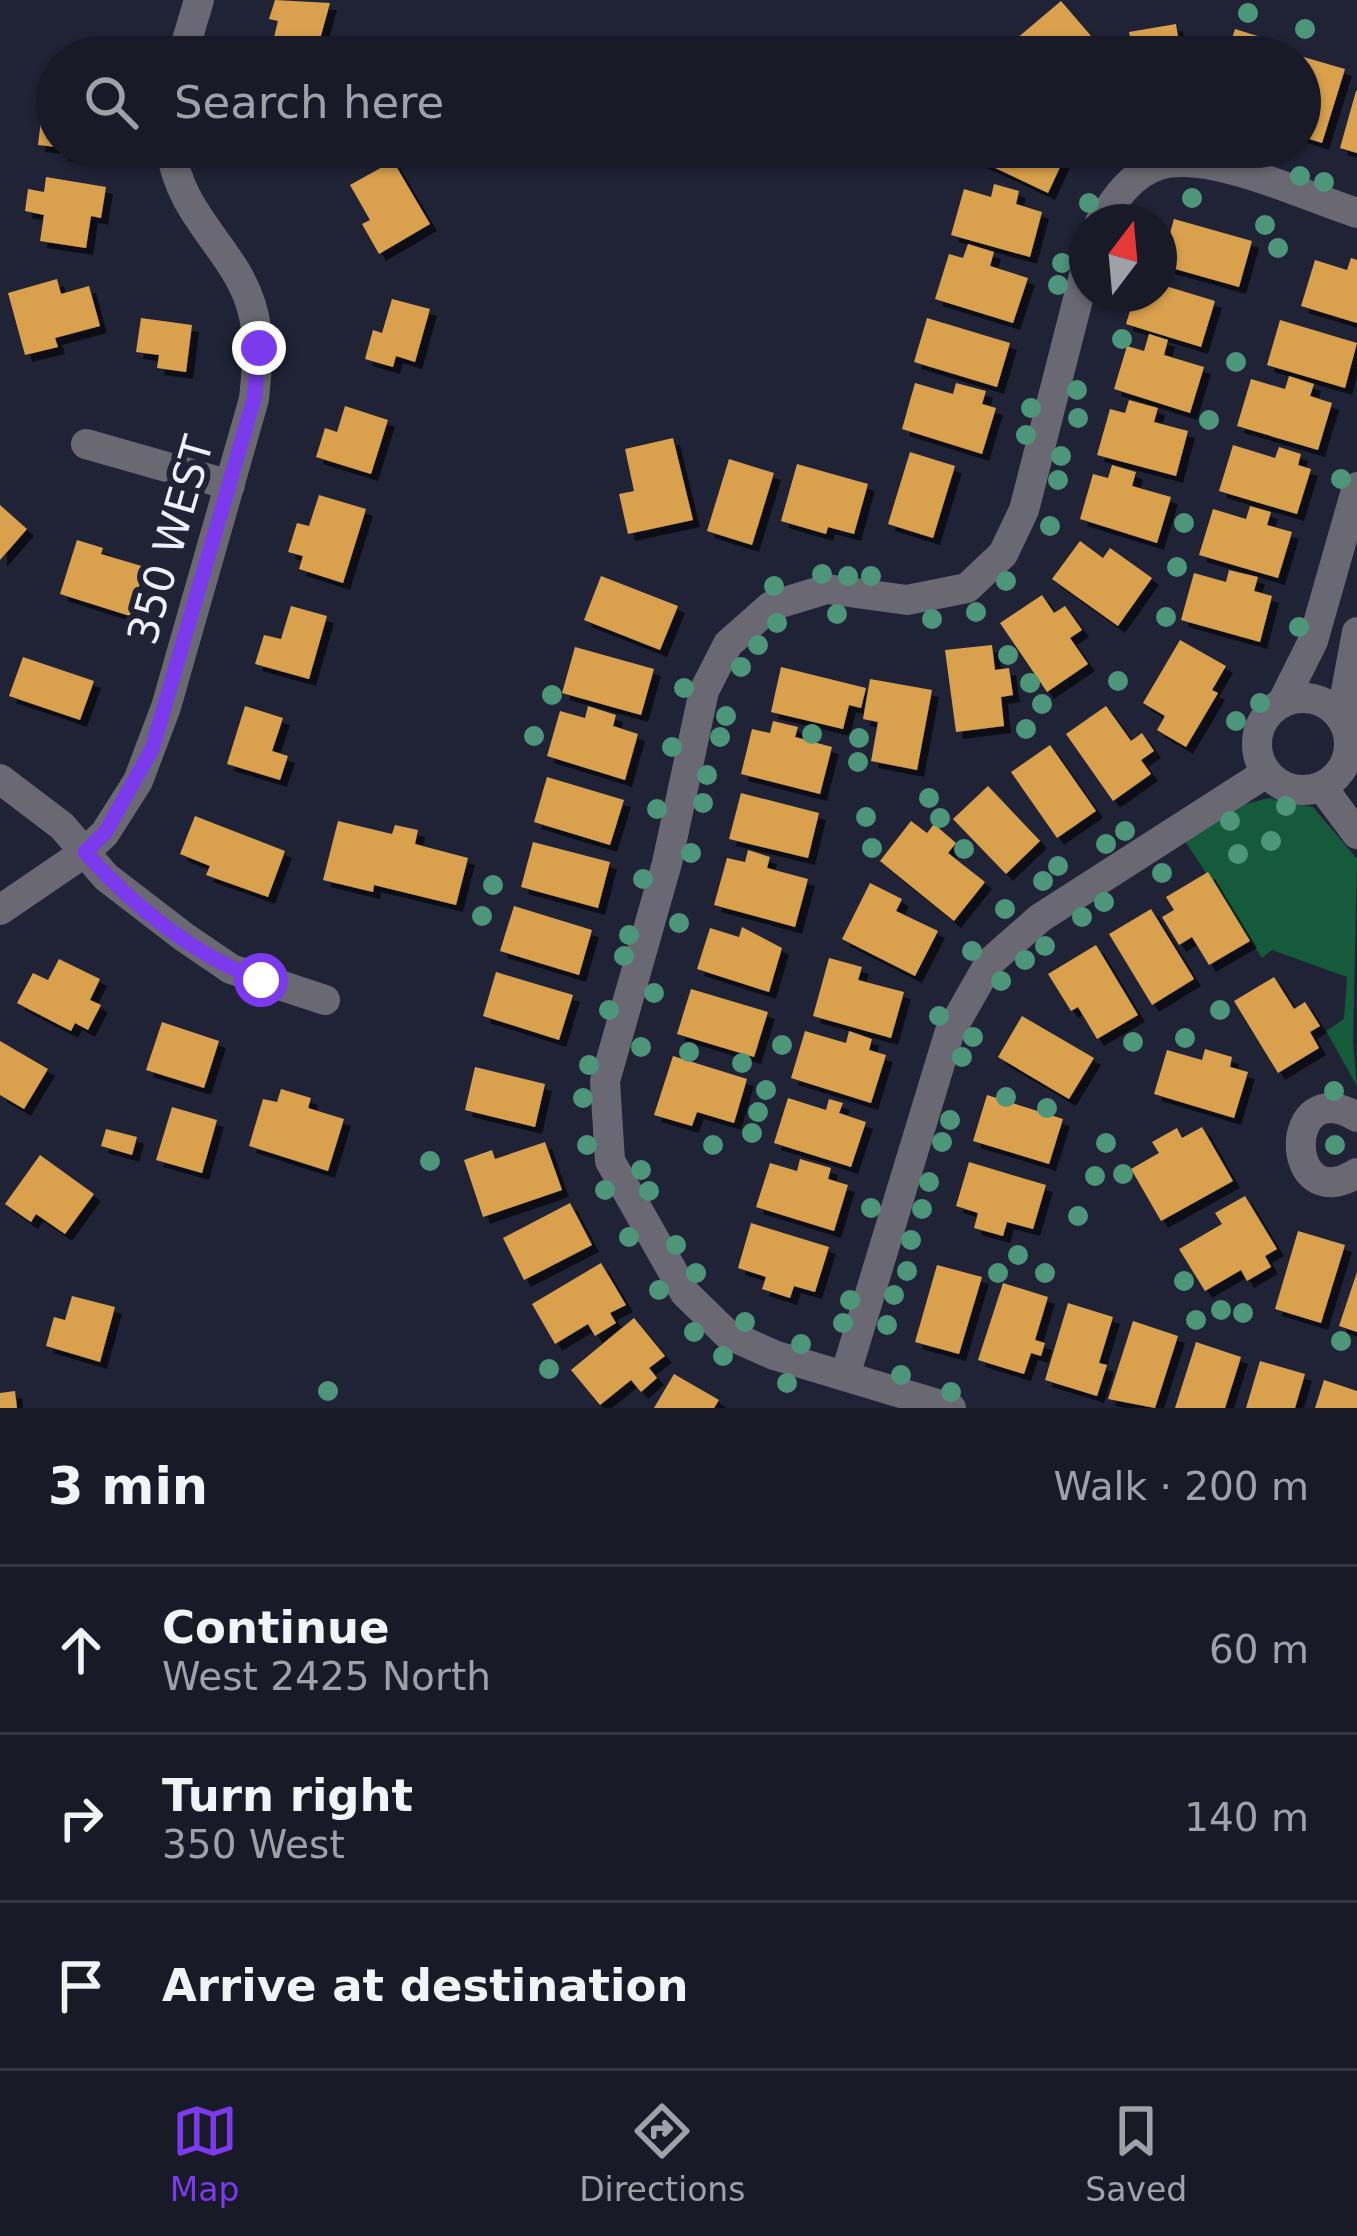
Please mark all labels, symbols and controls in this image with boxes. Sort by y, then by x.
search box [36,36,1321,168]
icon: search [78,69,144,135]
text: Search here [174,76,444,129]
north arrow [1069,204,1177,312]
route end [232,321,286,375]
street label: 350 WEST [117,430,224,650]
route start [234,953,288,1007]
text: 3 min [48,1457,208,1516]
text: Walk · 200 m [1054,1464,1309,1509]
text: Continue [162,1601,390,1654]
icon: ahead [48,1617,114,1683]
text: 60 m [1209,1627,1309,1672]
text: West 2425 North [162,1654,491,1699]
text: Turn right [162,1769,413,1822]
icon: right [48,1785,114,1851]
text: 140 m [1184,1795,1309,1840]
text: 350 West [162,1822,345,1867]
icon: arrive [48,1953,114,2019]
text: Arrive at destination [162,1959,688,2012]
tab: Map [170,2098,240,2209]
tab: Directions [579,2098,745,2209]
tab: Saved [1085,2098,1187,2209]

